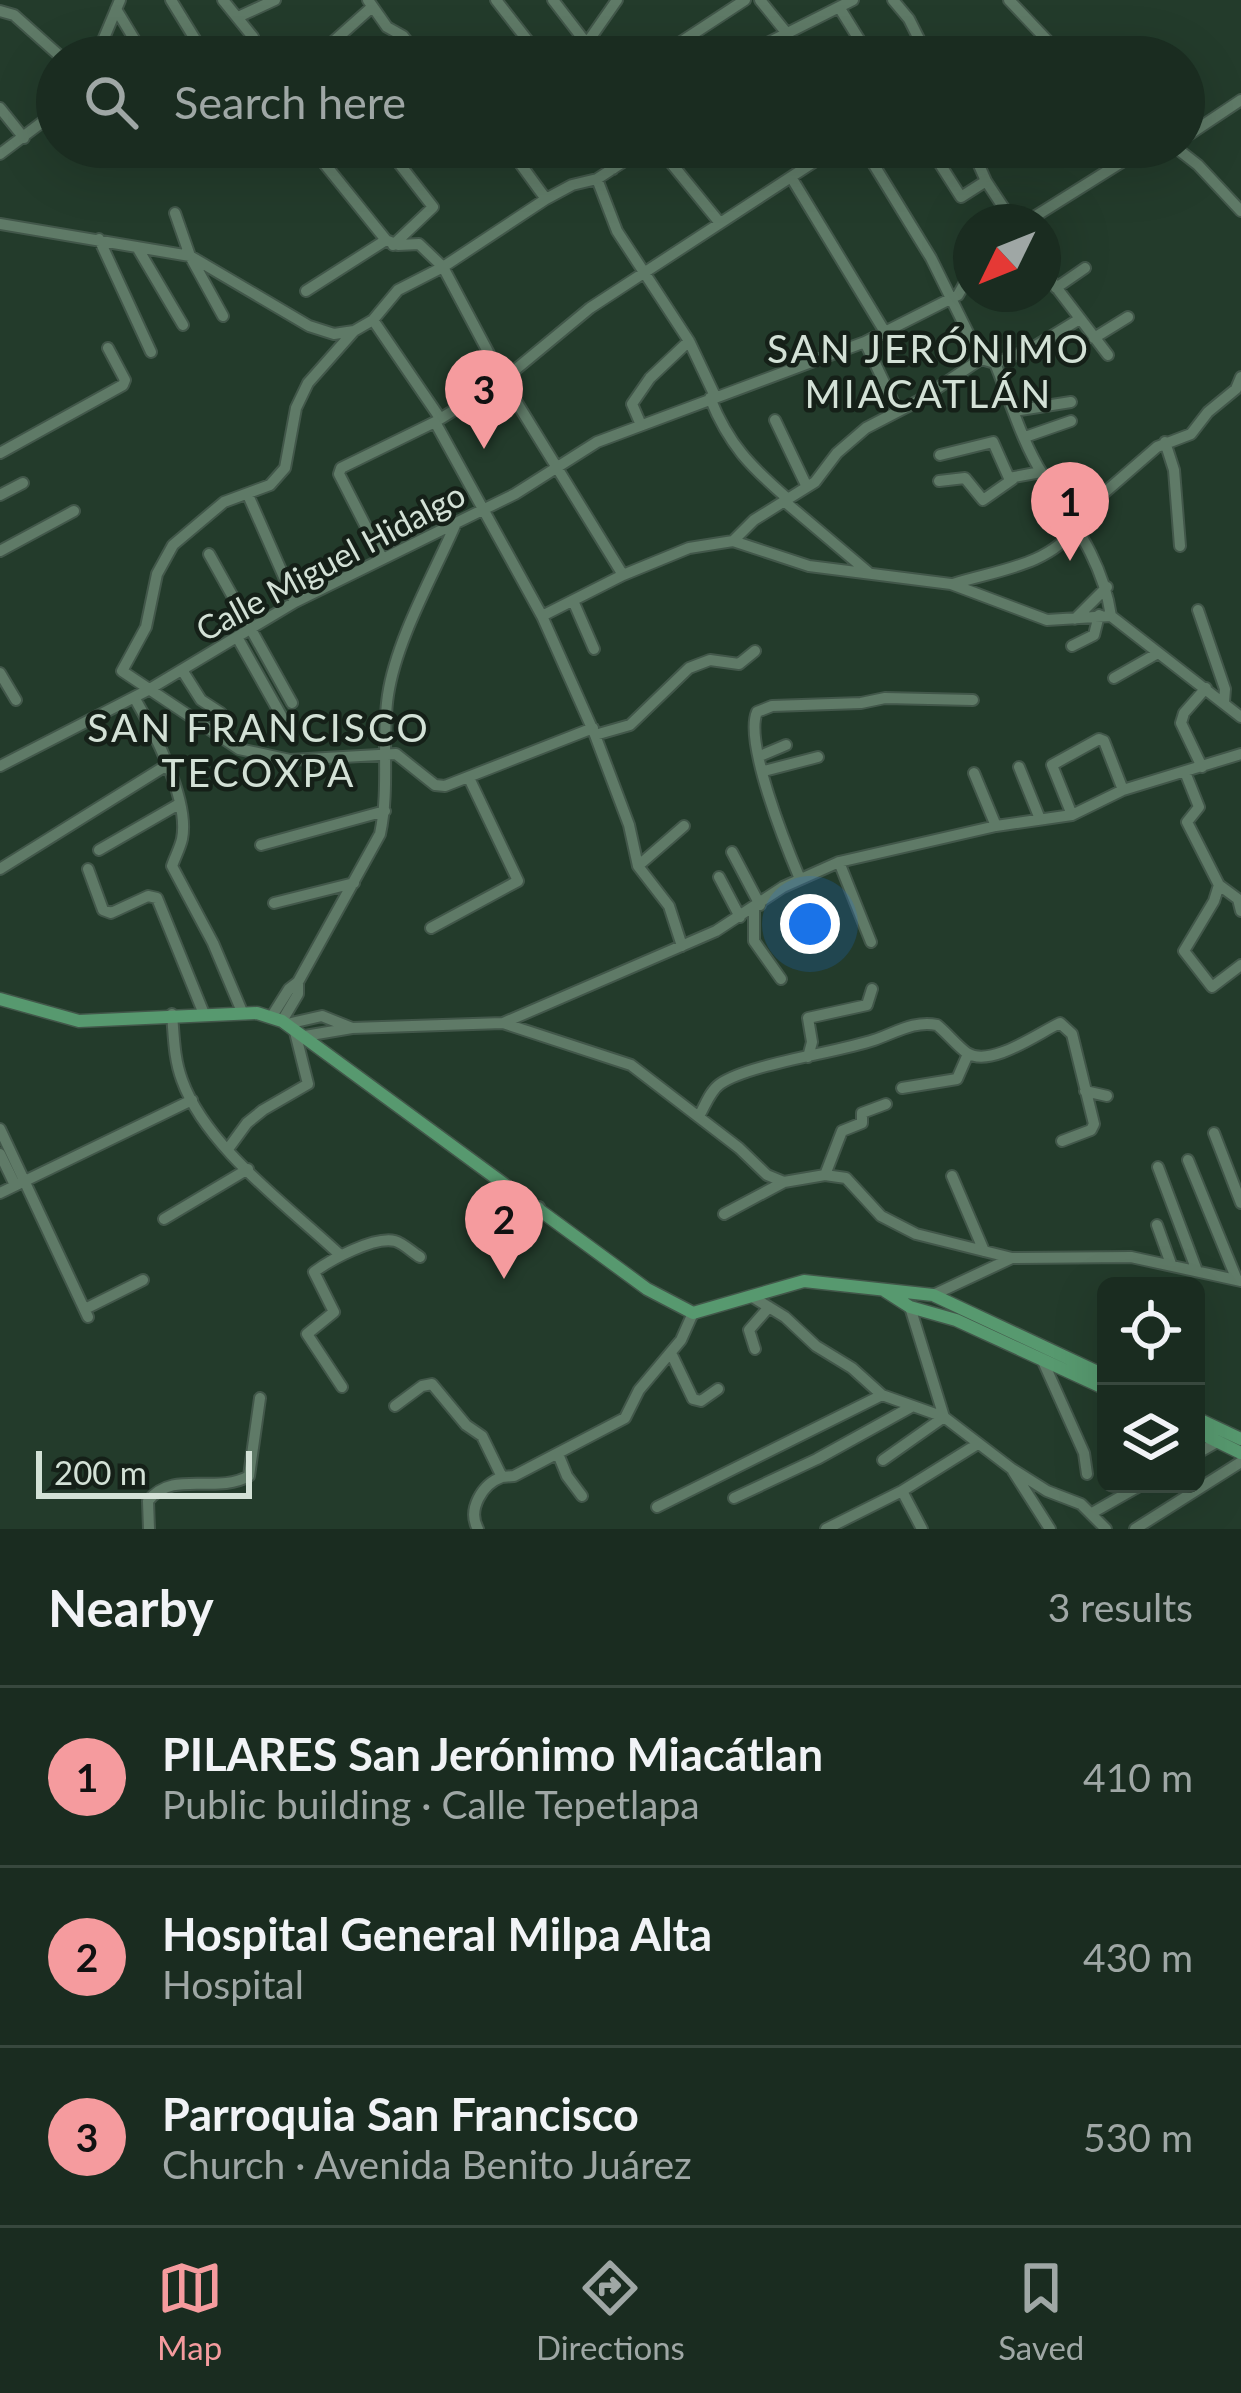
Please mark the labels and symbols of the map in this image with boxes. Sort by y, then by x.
north arrow [953,204,1061,312]
district label: SAN JERÓNIMO MIACATLÁN [767,325,1091,416]
pin: 3 [445,350,523,449]
pin: 1 [1031,462,1109,561]
street label: Calle Miguel Hidalgo [189,473,471,649]
district label: SAN FRANCISCO TECOXPA [87,704,431,795]
your location [780,894,840,954]
pin: 2 [465,1180,543,1279]
scale bar [36,1445,252,1498]

